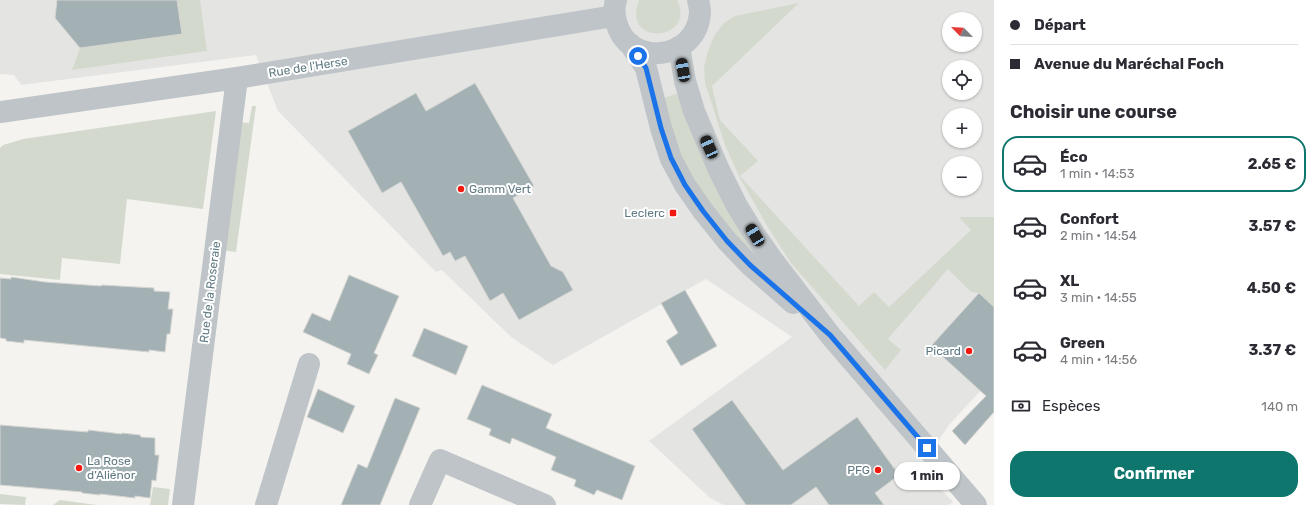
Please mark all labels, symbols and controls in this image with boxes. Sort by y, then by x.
north arrow [942,12,982,52]
map controls [942,12,982,196]
text: Départ [1034,16,1086,34]
route start [629,47,647,65]
street label: Rue de l'Herse [268,54,349,80]
text: Avenue du Maréchal Foch [1034,55,1224,73]
car [675,57,691,83]
button: locate [942,60,982,100]
text: Choisir une course [1010,101,1177,123]
button: + [942,108,982,148]
car [699,134,719,160]
icon: car [1012,146,1048,182]
text: Éco [1060,148,1088,166]
text: 2.65 € [1248,155,1296,173]
button: − [942,156,982,196]
text: 1 min · 14:53 [1060,166,1135,181]
place label: Gamm Vert [469,182,531,196]
marker: Gamm Vert [456,184,466,194]
place label: Leclerc [624,206,665,220]
marker: Leclerc [668,208,678,218]
icon: car [1012,208,1048,244]
text: Confort [1060,210,1119,228]
text: 3.57 € [1249,217,1296,235]
car [744,222,766,248]
text: 2 min · 14:54 [1060,228,1137,243]
street label: Rue de la Roseraie [197,240,223,344]
icon: car [1012,270,1048,306]
text: XL [1060,272,1079,290]
text: 4.50 € [1247,279,1296,297]
text: 3 min · 14:55 [1060,290,1137,305]
icon: car [1012,332,1048,368]
text: Green [1060,334,1105,352]
text: 3.37 € [1248,341,1296,359]
place label: Picard [926,344,961,358]
marker: Picard [964,346,974,356]
text: 4 min · 14:56 [1060,352,1137,367]
icon: cash [1010,395,1032,417]
text: Espèces [1042,397,1100,415]
text: 140 m [1261,399,1298,414]
route end [918,439,936,457]
button: Confirmer [1010,451,1298,497]
place label: La Rose d'Aliénor [87,454,136,482]
callout: 1 min [894,462,960,490]
marker: La Rose d'Aliénor [74,463,84,473]
place label: PFG [847,463,870,477]
marker: PFG [873,465,883,475]
text: 1 min [910,468,944,483]

